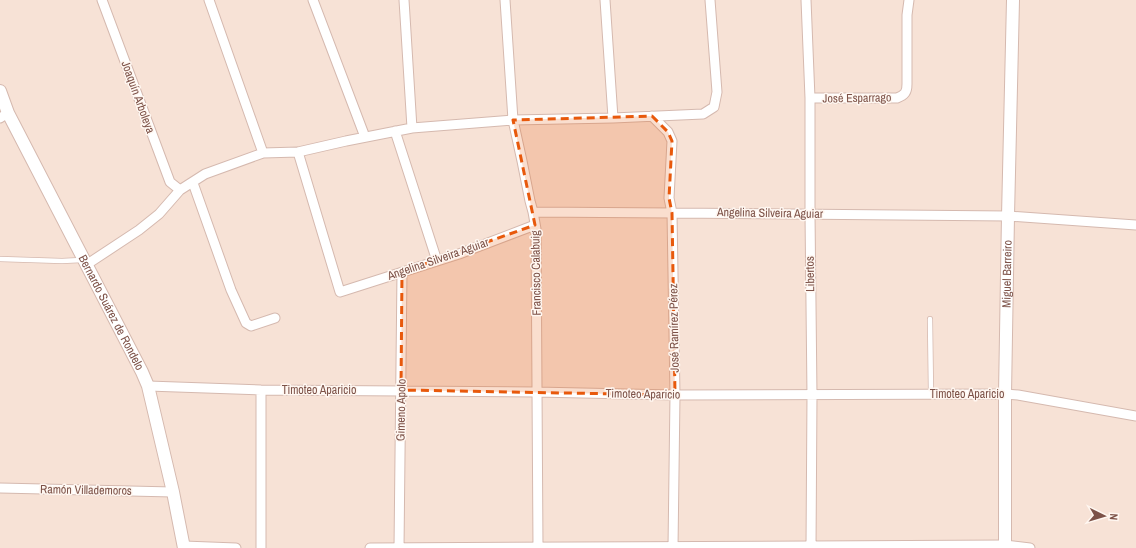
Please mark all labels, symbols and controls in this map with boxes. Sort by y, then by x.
street label: Joaquín Arboleya [117,59,159,136]
street label: José Esparrago [822,89,892,107]
street label: Angelina Silveira Aguiar [716,204,824,222]
street label: Francisco Calabuig [527,230,545,316]
street label: Angelina Silveira Aguiar [384,234,491,284]
street label: Miguel Barreiro [998,240,1016,308]
street label: Bernardo Suárez de Rondelo [75,252,148,373]
street label: Libertos [802,256,818,292]
street label: José Ramírez Pérez [665,283,683,373]
street label: Gimeno Apolo [392,379,410,441]
street label: Timoteo Aparicio [282,382,356,398]
street label: Timoteo Aparicio [605,385,681,403]
street label: Timoteo Aparicio [930,386,1004,402]
street label: Ramón Villademoros [40,481,132,499]
north arrow [1084,496,1124,536]
text: N [1107,513,1121,521]

